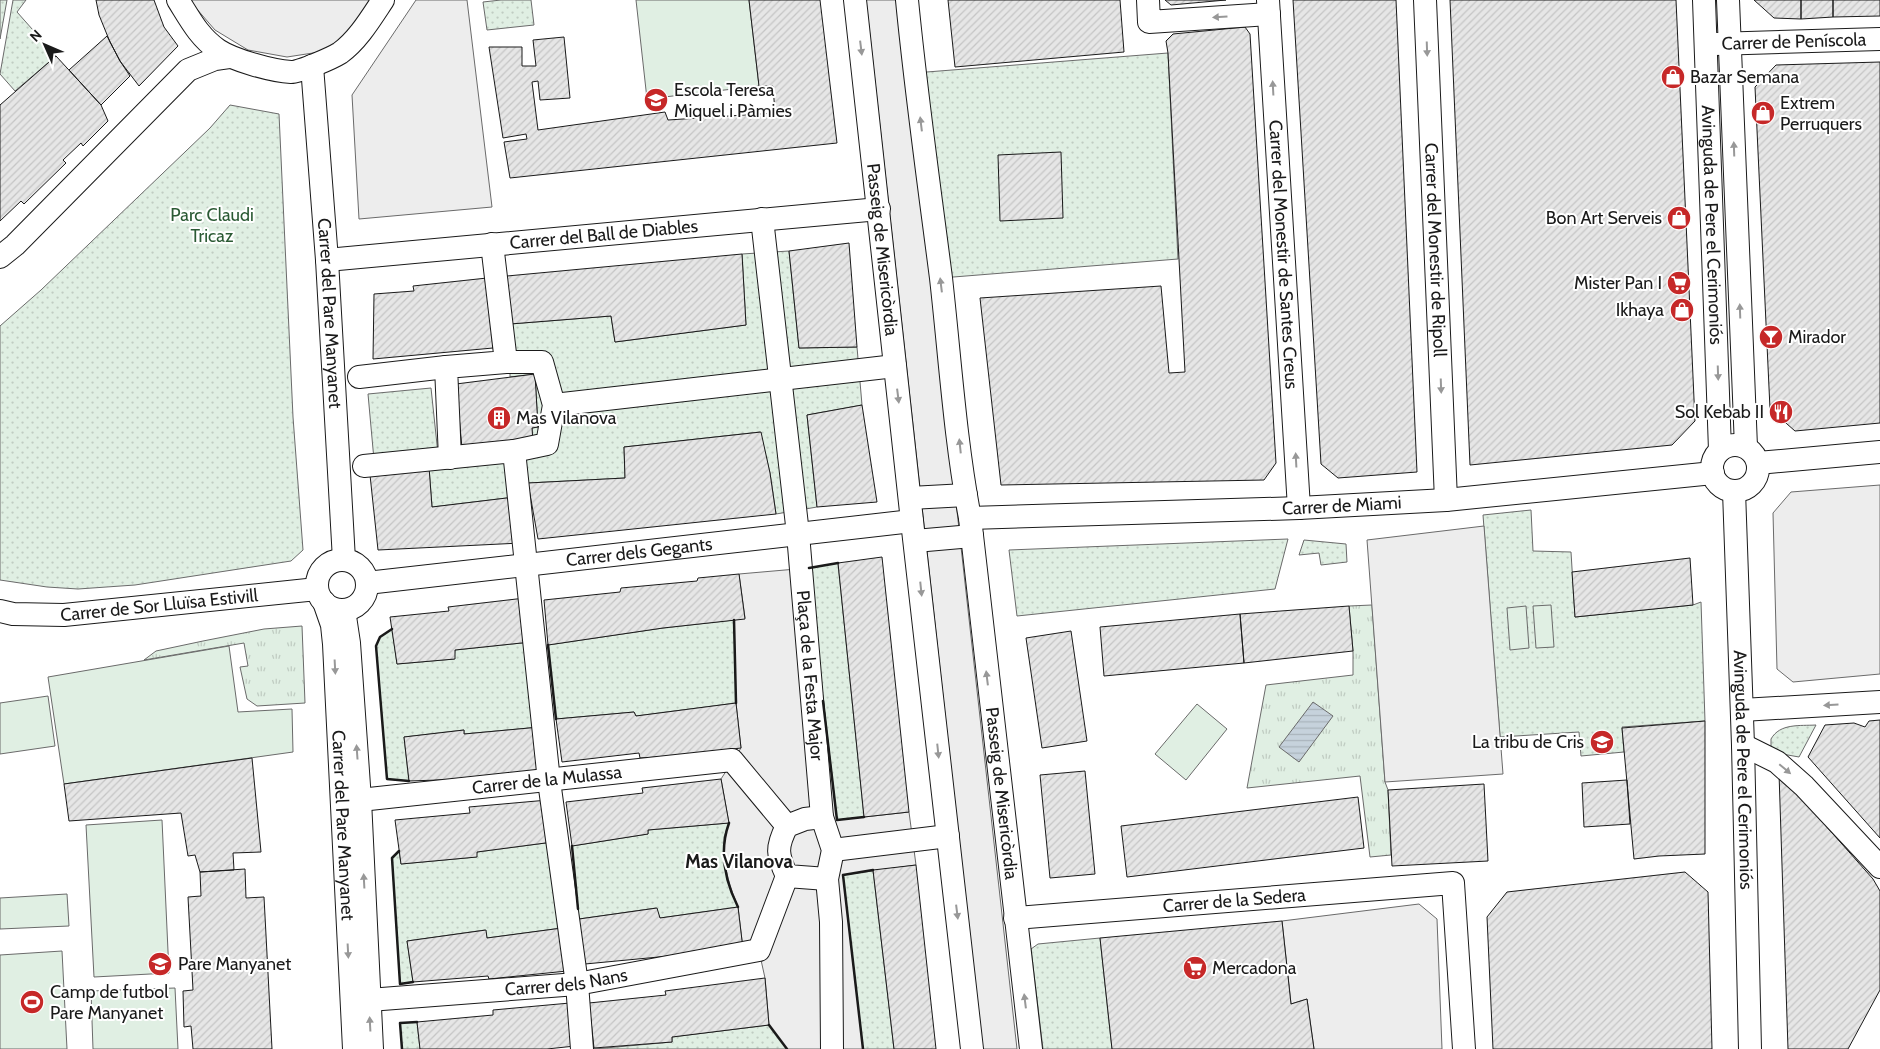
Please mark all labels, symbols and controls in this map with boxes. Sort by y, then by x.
one-way arrow [1212,14,1228,22]
north arrow [20,20,70,70]
text: N [26,26,46,46]
street label: Carrer de Peníscola [1721,28,1867,55]
one-way arrow [857,41,865,57]
one-way arrow [1423,41,1431,57]
shop icon: Bazar Semana [1660,64,1686,90]
place label: Bazar Semana [1690,66,1799,88]
place label: Escola Teresa Miquel i Pàmies [674,79,792,122]
one-way arrow [1269,80,1277,96]
school or university icon: Escola Teresa Miquel i Pàmies [643,87,669,113]
place label: Extrem Perruquers [1780,92,1862,135]
shop icon: Extrem Perruquers [1750,100,1776,126]
street label: Avinguda de Pere el Cerimoniós [1697,105,1727,345]
one-way arrow [917,115,925,131]
street label: Carrer del Monestir de Santes Creus [1264,119,1303,390]
one-way arrow [1730,141,1738,157]
street label: Carrer del Monestir de Ripoll [1420,142,1451,358]
street label: Passeig de Misericòrdia [862,162,903,337]
park label: Parc Claudi Tricaz [170,204,254,247]
shop icon: Bon Art Serveis [1666,205,1692,231]
place label: Bon Art Serveis [1546,207,1662,229]
street label: Carrer del Ball de Diables [509,215,699,254]
street label: Carrer del Pare Manyanet [313,217,346,409]
supermarket icon: Mister Pan I [1666,270,1692,296]
place label: Mister Pan I [1574,272,1662,294]
one-way arrow [937,277,945,293]
shop icon: Ikhaya [1669,297,1695,323]
place label: Ikhaya [1616,299,1664,321]
one-way arrow [1736,303,1744,319]
bar icon: Mirador [1758,324,1784,350]
place label: Mirador [1788,326,1846,348]
one-way arrow [1714,365,1722,381]
one-way arrow [1437,378,1445,394]
one-way arrow [894,389,902,405]
restaurant icon: Sol Kebab II [1768,399,1794,425]
place label: Sol Kebab II [1675,401,1764,423]
building icon: Mas Vilanova [486,405,512,431]
place label: Mas Vilanova [516,407,617,429]
one-way arrow [956,438,964,454]
one-way arrow [1291,451,1299,467]
street label: Carrer de Miami [1282,491,1402,520]
street label: Carrer dels Gegants [565,533,714,571]
one-way arrow [917,581,925,597]
street label: Carrer de Sor Lluïsa Estivill [59,584,260,626]
street label: Plaça de la Festa Major [792,589,828,762]
street label: Avinguda de Pere el Cerimoniós [1729,650,1757,890]
one-way arrow [331,659,339,675]
one-way arrow [983,670,991,686]
one-way arrow [1823,701,1839,709]
street label: Passeig de Misericòrdia [981,706,1022,881]
street label: Carrer del Pare Manyanet [327,729,359,921]
school or university icon: La tribu de Cris [1589,729,1615,755]
place label: La tribu de Cris [1472,731,1584,753]
one-way arrow [352,743,360,759]
one-way arrow [935,743,943,759]
street label: Carrer de la Mulassa [471,761,623,799]
one-way arrow [1778,764,1791,775]
district label: Mas Vilanova [685,850,794,873]
one-way arrow [359,873,367,889]
street label: Carrer de la Sedera [1162,884,1307,917]
one-way arrow [953,904,961,920]
one-way arrow [344,944,352,960]
school or university icon: Pare Manyanet [147,951,173,977]
place label: Pare Manyanet [178,953,291,975]
supermarket icon: Mercadona [1182,955,1208,981]
place label: Mercadona [1212,957,1297,979]
street label: Carrer dels Nans [504,964,629,1001]
place label: Camp de futbol Pare Manyanet [50,981,169,1024]
sports icon: Camp de futbol Pare Manyanet [19,989,45,1015]
one-way arrow [1021,992,1029,1008]
one-way arrow [366,1016,374,1032]

